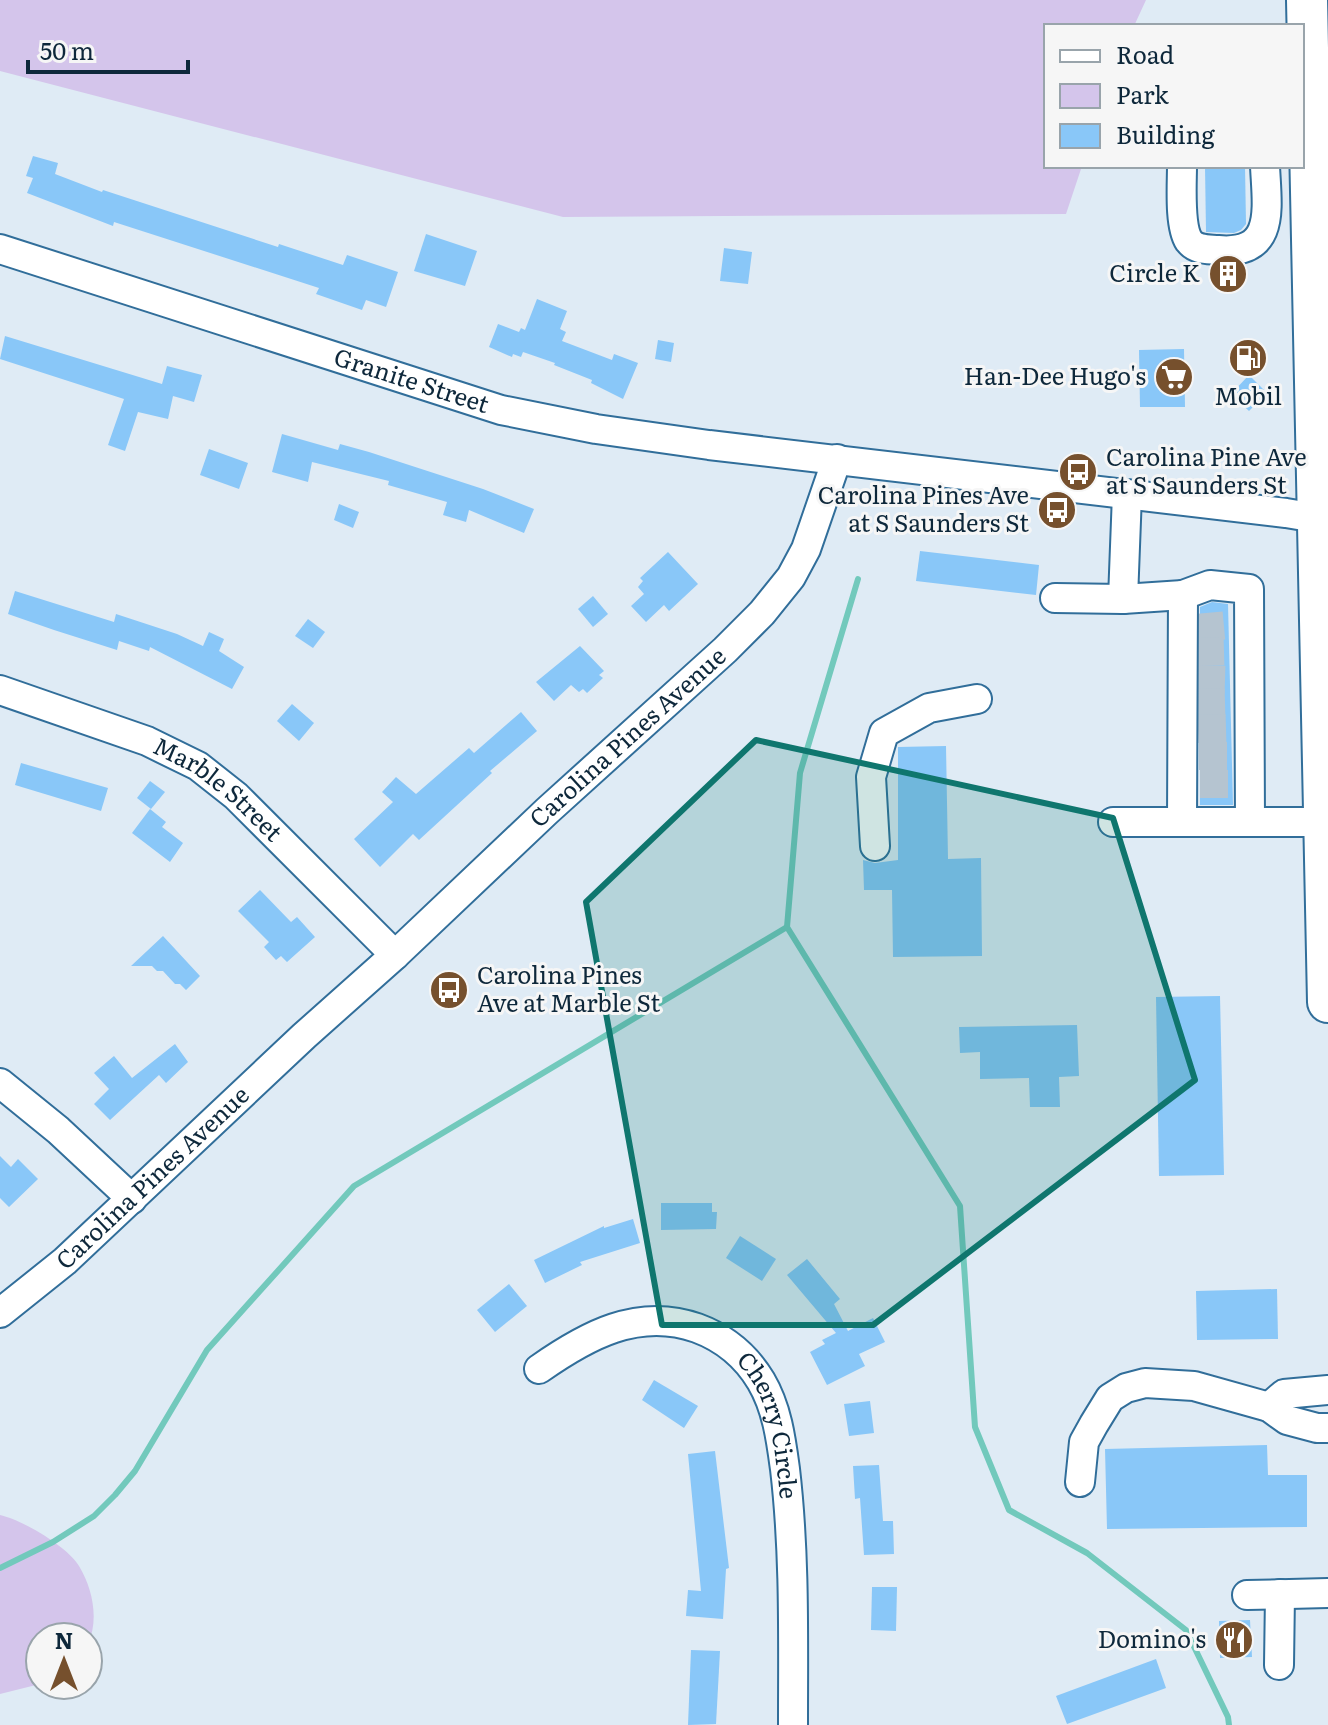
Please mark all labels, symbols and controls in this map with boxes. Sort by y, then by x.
scale bar [28,24,188,74]
legend [1044,24,1304,168]
text: 50 m [40,32,94,67]
text: Road [1116,36,1175,71]
text: Park [1116,76,1169,111]
text: Building [1116,116,1215,151]
building icon: Circle K [1207,253,1249,295]
place label: Circle K [1109,254,1200,289]
fuel station icon: Mobil [1227,337,1269,379]
street label: Granite Street [330,338,494,420]
supermarket icon: Han-Dee Hugo's [1153,356,1195,398]
place label: Han-Dee Hugo's [964,357,1146,392]
place label: Mobil [1214,377,1282,412]
place label: Carolina Pine Ave at S Saunders St [1106,438,1307,501]
bus stop icon: Carolina Pine Ave at S Saunders St [1057,451,1099,493]
place label: Carolina Pines Ave at S Saunders St [818,476,1029,539]
bus stop icon: Carolina Pines Ave at S Saunders St [1036,489,1078,531]
street label: Carolina Pines Avenue [520,638,732,834]
street label: Marble Street [148,727,292,848]
place label: Carolina Pines Ave at Marble St [477,956,661,1019]
bus stop icon: Carolina Pines Ave at Marble St [428,969,470,1011]
street label: Carolina Pines Avenue [47,1077,256,1276]
street label: Cherry Circle [730,1342,808,1500]
restaurant icon: Domino's [1213,1619,1255,1661]
place label: Domino's [1098,1620,1206,1655]
north arrow [24,1621,104,1701]
text: N [55,1623,73,1656]

